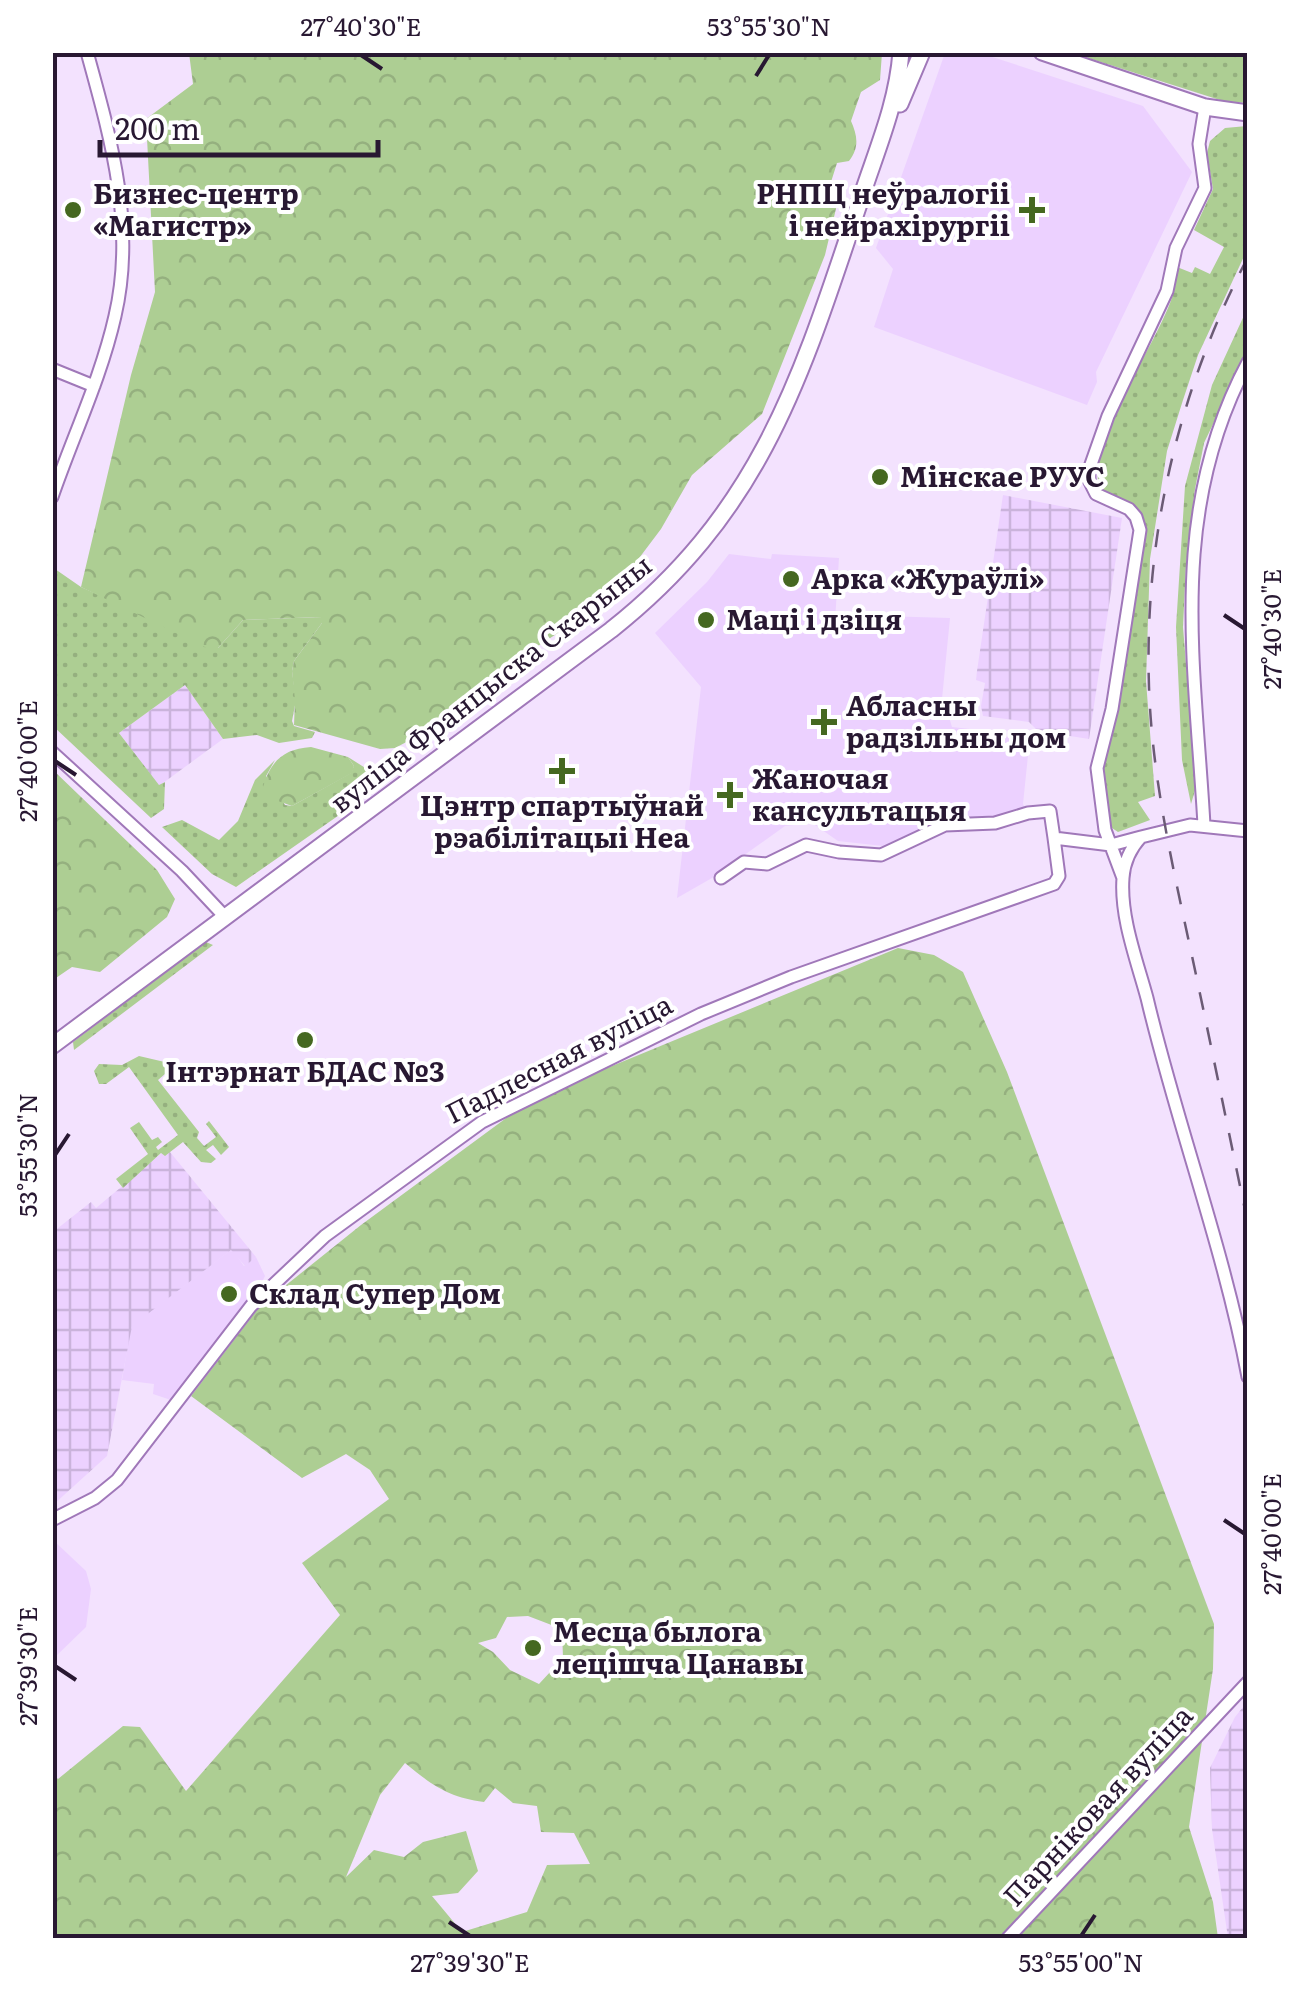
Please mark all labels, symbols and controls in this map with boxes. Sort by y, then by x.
text: 27°40'30"E [300,7,422,44]
text: 53°55'30"N [707,7,831,44]
scale bar [100,95,378,157]
text: 200 m [115,105,200,149]
place label: Бизнес-центр «Магистр» [93,171,299,245]
place label: РНПЦ неўралогіі і нейрахірургіі [756,171,1010,245]
marker: РНПЦ неўралогіі і нейрахірургіі [1019,197,1045,223]
marker: Бизнес-центр «Магистр» [62,199,84,221]
place label: Мінскае РУУС [900,454,1105,496]
marker: Мінскае РУУС [869,466,891,488]
street label: вуліца Францыска Скарыны [320,543,660,822]
place label: Арка «Жураўлі» [811,556,1044,598]
marker: Арка «Жураўлі» [780,568,802,590]
text: 27°40'30"E [1252,568,1289,690]
place label: Маці і дзіця [726,597,902,639]
marker: Маці і дзіця [695,609,717,631]
place label: Абласны радзільны дом [846,683,1066,757]
text: 27°40'00"E [8,700,45,822]
marker: Абласны радзільны дом [811,709,837,735]
place label: Жаночая кансультацыя [752,756,967,830]
marker: Цэнтр спартыўнай рэабілітацыі Неа [549,758,575,784]
marker: Жаночая кансультацыя [717,782,743,808]
place label: Цэнтр спартыўнай рэабілітацыі Неа [420,783,704,857]
street label: Падлесная вуліца [437,982,679,1133]
marker: Інтэрнат БДАС №3 [294,1029,316,1051]
place label: Інтэрнат БДАС №3 [165,1049,445,1091]
text: 53°55'30"N [8,1093,45,1217]
place label: Склад Супер Дом [249,1271,501,1313]
marker: Склад Супер Дом [218,1283,240,1305]
text: 27°40'00"E [1252,1473,1289,1595]
text: 27°39'30"E [8,1606,45,1726]
place label: Месца былога лецішча Цанавы [553,1609,804,1683]
marker: Месца былога лецішча Цанавы [522,1637,544,1659]
street label: Парніковая вуліца [992,1695,1201,1915]
text: 27°39'30"E [410,1943,530,1980]
text: 53°55'00"N [1018,1943,1144,1980]

